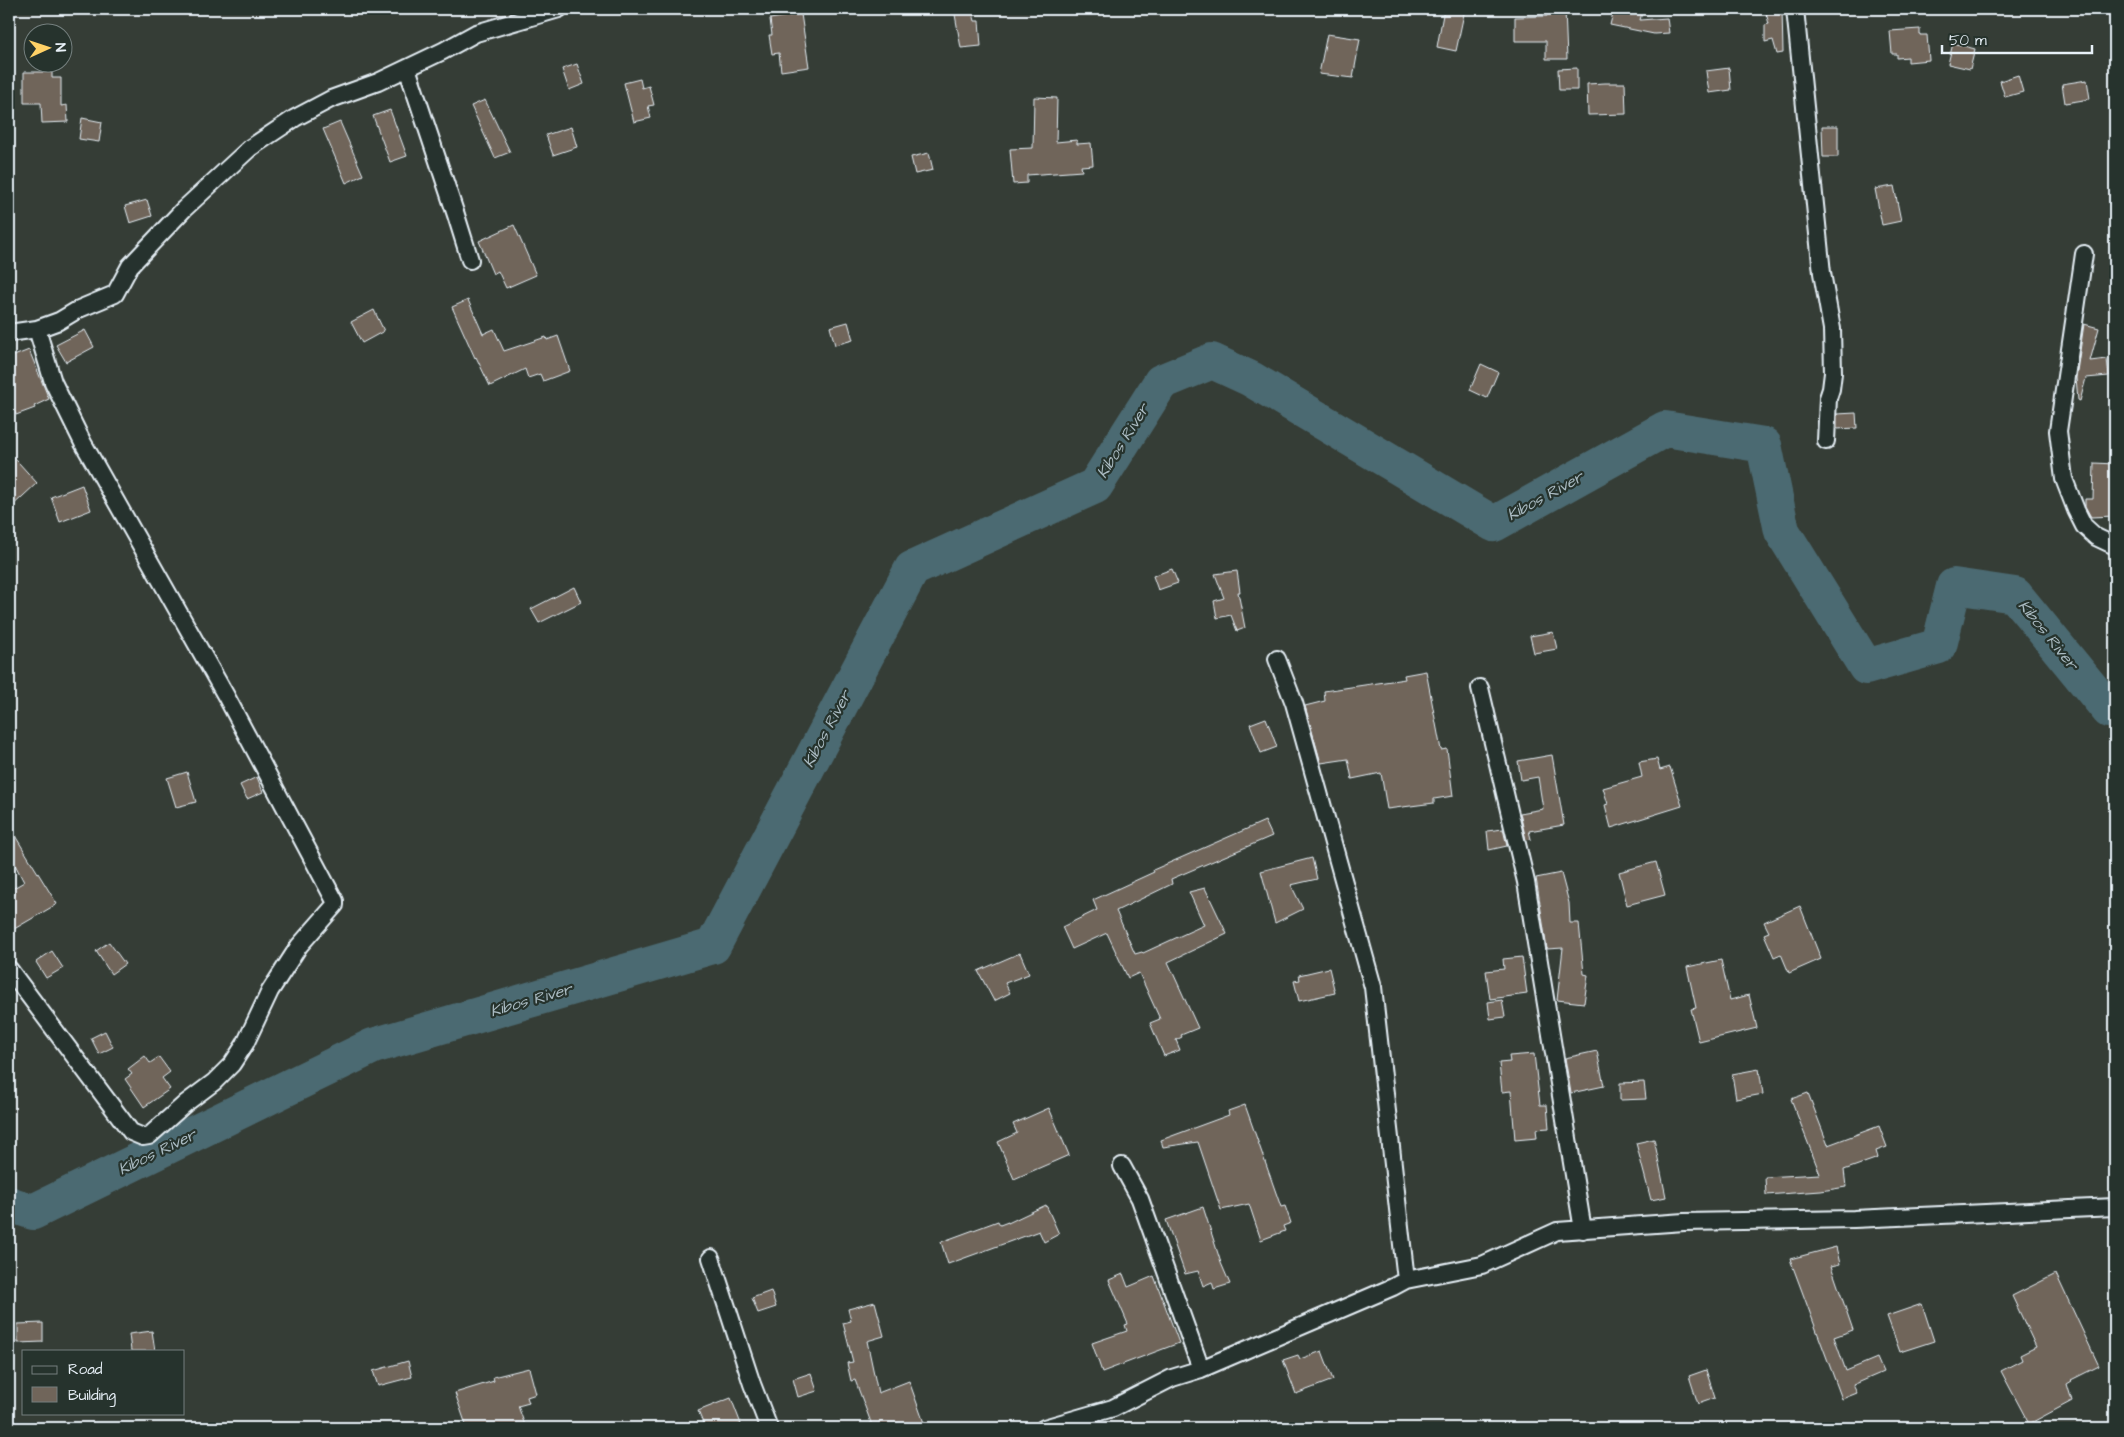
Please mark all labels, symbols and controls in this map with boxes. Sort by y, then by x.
north arrow [22,22,72,72]
scale bar [1942,22,2092,54]
text: 50 m [1949,30,1987,51]
text: N [50,42,70,52]
water label: Kibos River [1091,398,1156,483]
water label: Kibos River [1503,465,1589,526]
water label: Kibos River [2013,595,2084,676]
water label: Kibos River [798,685,857,771]
water label: Kibos River [488,977,577,1022]
water label: Kibos River [114,1123,202,1180]
legend [22,1350,185,1414]
text: Road [68,1359,103,1380]
text: Building [68,1385,116,1407]

